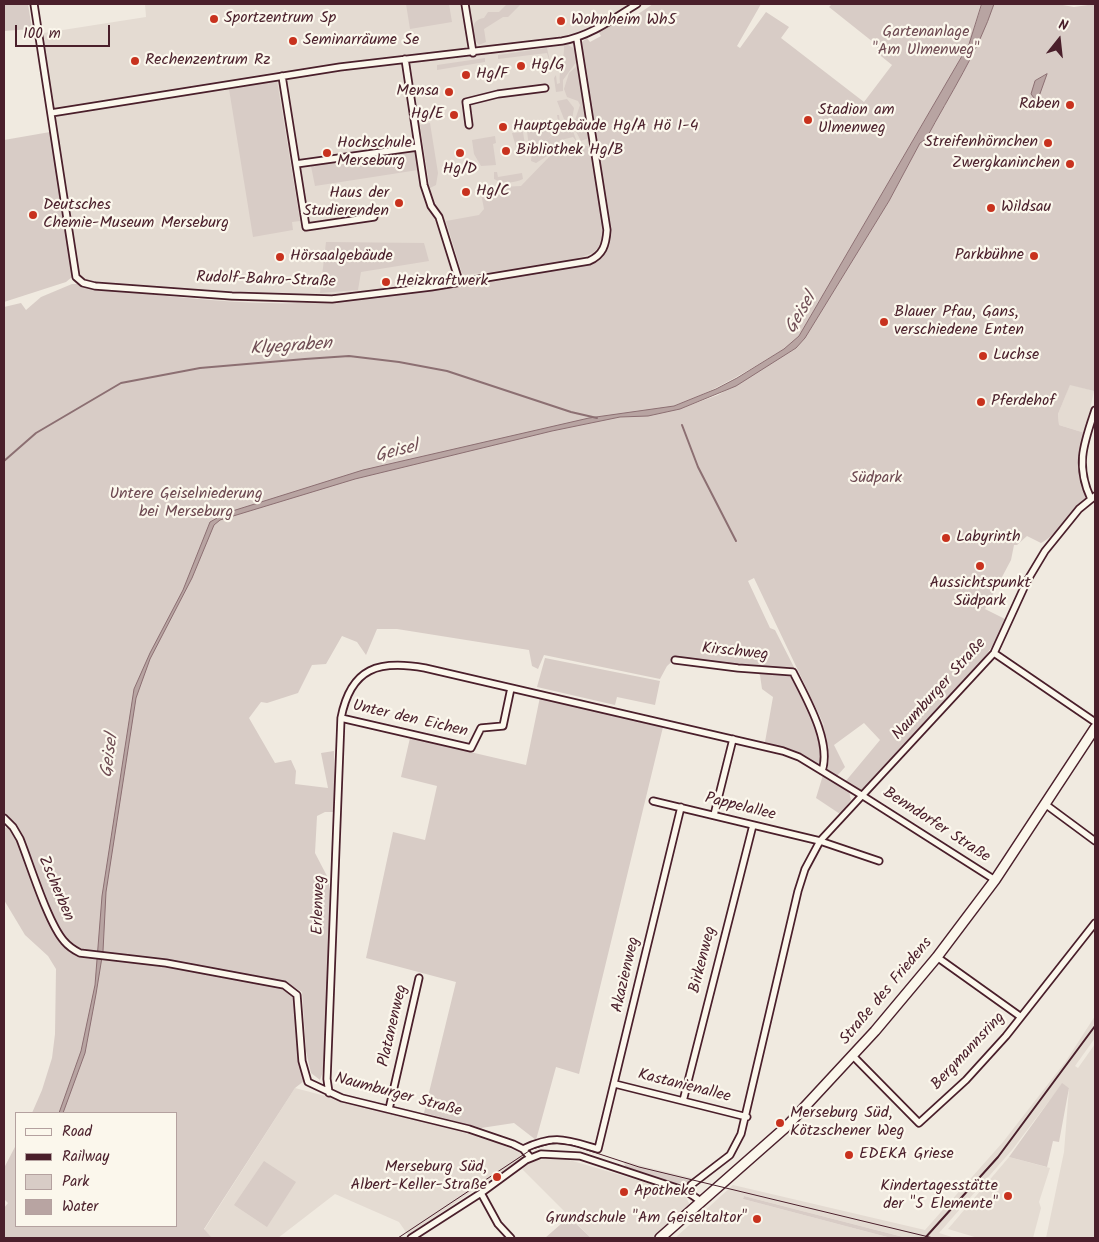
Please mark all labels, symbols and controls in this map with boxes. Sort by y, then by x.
place label: Sportzentrum Sp [224,9,336,29]
place label: Wohnheim Wh5 [571,11,676,31]
marker: Sportzentrum Sp [208,13,220,25]
text: N [1056,14,1070,37]
scale bar [18,15,112,47]
marker: Wohnheim Wh5 [555,15,567,27]
north arrow [1034,15,1084,65]
text: 100 m [23,22,61,46]
park label: Gartenanlage "Am Ulmenweg" [873,23,979,61]
place label: Seminarräume Se [303,31,419,51]
marker: Seminarräume Se [287,35,299,47]
place label: Rechenzentrum Rz [145,51,270,71]
marker: Rechenzentrum Rz [129,55,141,67]
place label: Hg/G [531,56,565,76]
marker: Hg/G [515,60,527,72]
place label: Hg/F [476,65,508,85]
marker: Hg/F [460,69,472,81]
place label: Mensa [396,82,439,102]
marker: Mensa [443,86,455,98]
place label: Raben [1019,95,1060,115]
marker: Raben [1064,99,1076,111]
place label: Stadion am Ulmenweg [818,101,894,139]
place label: Hg/E [411,105,444,125]
marker: Hg/E [448,109,460,121]
marker: Stadion am Ulmenweg [802,114,814,126]
place label: Hauptgebäude Hg/A Hö 1-4 [513,117,698,137]
marker: Hauptgebäude Hg/A Hö 1-4 [497,121,509,133]
place label: Streifenhörnchen [924,133,1038,153]
place label: Hochschule Merseburg [337,134,412,172]
marker: Streifenhörnchen [1042,137,1054,149]
place label: Bibliothek Hg/B [516,141,623,161]
marker: Bibliothek Hg/B [500,145,512,157]
marker: Hochschule Merseburg [321,147,333,159]
marker: Hg/D [454,147,466,159]
place label: Zwergkaninchen [952,154,1060,174]
marker: Zwergkaninchen [1064,158,1076,170]
place label: Hg/D [443,160,477,180]
place label: Hg/C [476,182,510,202]
place label: Haus der Studierenden [303,184,389,222]
marker: Hg/C [460,186,472,198]
place label: Deutsches Chemie-Museum Merseburg [43,196,229,234]
marker: Haus der Studierenden [393,197,405,209]
place label: Wildsau [1001,198,1051,218]
marker: Wildsau [985,202,997,214]
marker: Deutsches Chemie-Museum Merseburg [27,209,39,221]
place label: Parkbühne [955,246,1024,266]
place label: Hörsaalgebäude [290,247,393,267]
marker: Parkbühne [1028,250,1040,262]
marker: Hörsaalgebäude [274,251,286,263]
street label: Rudolf-Bahro-Straße [196,269,336,293]
place label: Heizkraftwerk [396,272,488,292]
marker: Heizkraftwerk [380,276,392,288]
water label: Geisel [782,290,822,338]
place label: Blauer Pfau, Gans, verschiedene Enten [894,303,1024,341]
marker: Blauer Pfau, Gans, verschiedene Enten [878,316,890,328]
water label: Klyegraben [250,334,332,362]
place label: Luchse [993,346,1039,366]
marker: Luchse [977,350,989,362]
place label: Pferdehof [991,392,1055,412]
marker: Pferdehof [975,396,987,408]
water label: Geisel [373,437,421,469]
park label: Südpark [850,469,902,489]
park label: Untere Geiselniederung bei Merseburg [110,485,262,523]
place label: Labyrinth [956,528,1021,548]
marker: Labyrinth [940,532,952,544]
marker: Aussichtspunkt Südpark [974,560,986,572]
place label: Aussichtspunkt Südpark [929,574,1031,612]
street label: Naumburger Straße [889,635,991,745]
street label: Kirschweg [701,640,769,666]
street label: Unter den Eichen [350,697,470,743]
water label: Geisel [97,733,125,779]
street label: Benndorfer Straße [879,784,993,868]
street label: Pappelallee [703,790,777,826]
street label: Zscherben [33,853,77,925]
street label: Erlenweg [309,875,331,935]
street label: Birkenweg [686,925,722,995]
street label: Straße des Friedens [837,934,937,1050]
street label: Akazienweg [609,935,645,1015]
street label: Platanenweg [375,983,413,1069]
street label: Bergmannsring [928,1009,1010,1095]
street label: Kastanienallee [635,1066,733,1108]
street label: Naumburger Straße [332,1070,464,1122]
place label: Merseburg Süd, Kötzschener Weg [790,1104,904,1142]
legend [15,1112,178,1227]
marker: Merseburg Süd, Kötzschener Weg [774,1117,786,1129]
text: Road [62,1120,92,1144]
text: Railway [62,1145,109,1169]
place label: EDEKA Griese [859,1145,954,1165]
marker: EDEKA Griese [843,1149,855,1161]
place label: Merseburg Süd, Albert-Keller-Straße [351,1158,487,1196]
text: Park [62,1170,89,1194]
marker: Merseburg Süd, Albert-Keller-Straße [491,1171,503,1183]
place label: Kindertagesstätte der "5 Elemente" [880,1177,998,1215]
place label: Apotheke [634,1182,695,1202]
marker: Apotheke [618,1186,630,1198]
marker: Kindertagesstätte der "5 Elemente" [1002,1190,1014,1202]
text: Water [62,1195,98,1219]
place label: Grundschule "Am Geiseltaltor" [545,1209,747,1229]
marker: Grundschule "Am Geiseltaltor" [751,1213,763,1225]

